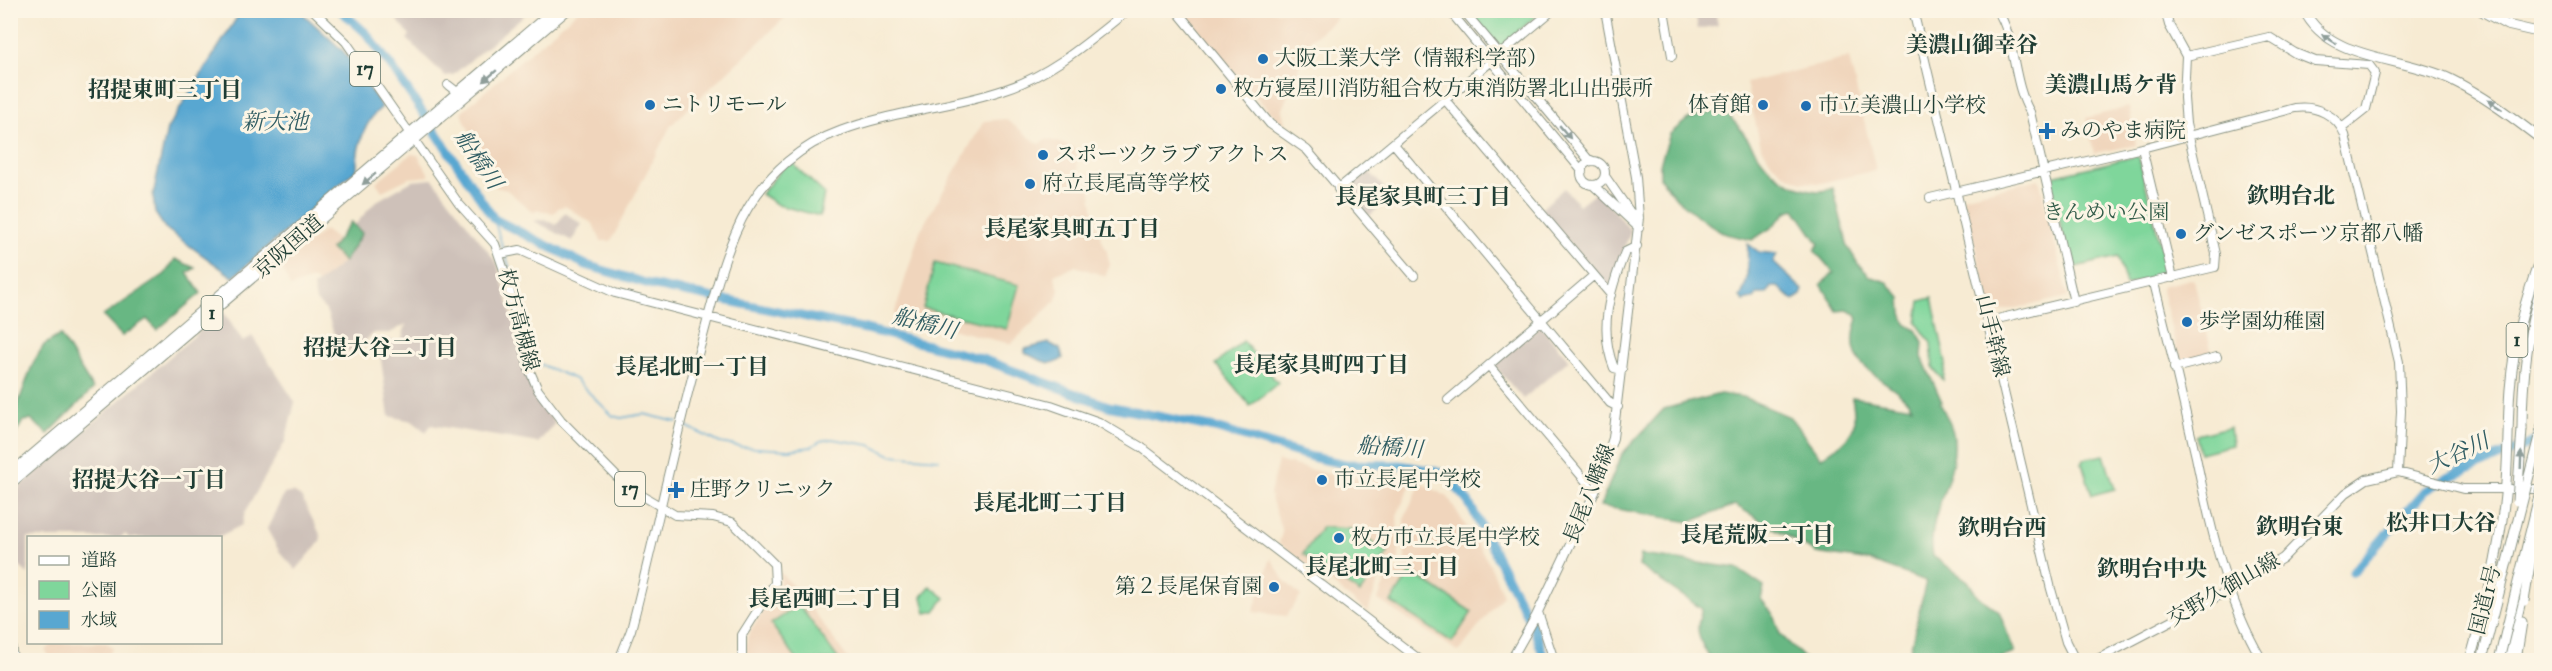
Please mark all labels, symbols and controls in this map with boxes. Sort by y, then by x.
district label: 美濃山御幸谷 [1906,32,2038,59]
one-way arrow [2321,34,2337,45]
place label: 大阪工業大学（情報科学部） [1275,46,1548,72]
road number: 17 [350,52,380,86]
marker: 大阪工業大学（情報科学部） [1256,52,1270,66]
one-way arrow [483,69,498,82]
district label: 美濃山馬ケ背 [2045,72,2177,99]
place label: 枚方寝屋川消防組合枚方東消防署北山出張所 [1233,76,1653,102]
district label: 招提東町三丁目 [88,77,242,104]
marker: 枚方寝屋川消防組合枚方東消防署北山出張所 [1214,82,1228,96]
place label: ニトリモール [662,92,787,118]
place label: 体育館 [1688,92,1751,118]
place label: 市立美濃山小学校 [1818,93,1986,119]
marker: ニトリモール [643,98,657,112]
marker: 体育館 [1756,98,1770,112]
marker: 市立美濃山小学校 [1799,99,1813,113]
one-way arrow [2487,99,2503,111]
water label: 新大池 [242,109,311,136]
place label: みのやま病院 [2060,118,2186,144]
marker: みのやま病院 [2038,122,2056,140]
one-way arrow [1558,124,1571,139]
water label: 船橋川 [448,125,509,197]
place label: スポーツクラブ アクトス [1055,142,1289,168]
marker: スポーツクラブ アクトス [1036,148,1050,162]
place label: 府立長尾高等学校 [1042,171,1210,197]
one-way arrow [362,172,377,185]
marker: 府立長尾高等学校 [1023,177,1037,191]
district label: 欽明台北 [2247,183,2335,210]
district label: 長尾家具町三丁目 [1335,184,1511,211]
park label: きんめい公園 [2043,200,2169,226]
street label: 京阪国道 [249,210,329,284]
district label: 長尾家具町五丁目 [984,216,1160,243]
place label: グンゼスポーツ京都八幡 [2193,221,2423,247]
marker: グンゼスポーツ京都八幡 [2174,227,2188,241]
street label: 枚方高槻線 [492,266,544,374]
street label: 山手幹線 [1970,292,2014,380]
road number: 1 [202,296,222,330]
water label: 船橋川 [890,303,962,346]
place label: 歩学園幼稚園 [2199,309,2325,335]
marker: 歩学園幼稚園 [2180,315,2194,329]
road number: 1 [2506,323,2528,357]
district label: 招提大谷二丁目 [303,335,457,362]
district label: 長尾家具町四丁目 [1233,352,1409,379]
district label: 長尾北町一丁目 [615,354,769,381]
water label: 大谷川 [2422,427,2495,480]
water label: 船橋川 [1356,432,1426,464]
street label: 長尾八幡線 [1558,440,1622,548]
one-way arrow [2516,451,2525,470]
district label: 招提大谷一丁目 [72,467,226,494]
place label: 市立長尾中学校 [1334,467,1481,493]
road number: 17 [615,472,645,506]
marker: 市立長尾中学校 [1315,473,1329,487]
place label: 庄野クリニック [690,477,836,503]
marker: 庄野クリニック [667,481,685,499]
district label: 長尾北町二丁目 [973,490,1127,517]
district label: 松井口大谷 [2386,510,2496,537]
district label: 欽明台東 [2256,514,2344,541]
district label: 欽明台西 [1958,515,2046,542]
district label: 長尾荒阪二丁目 [1680,522,1834,549]
place label: 枚方市立長尾中学校 [1351,525,1540,551]
marker: 枚方市立長尾中学校 [1332,531,1346,545]
legend [27,536,222,644]
street label: 交野久御山線 [2163,547,2285,633]
text: 道路 [81,550,117,572]
district label: 長尾北町三丁目 [1305,554,1459,581]
district label: 欽明台中央 [2097,556,2207,583]
street label: 国道1号 [2465,563,2507,637]
place label: 第２長尾保育園 [1115,574,1262,600]
text: 公園 [81,580,117,602]
marker: 第２長尾保育園 [1267,580,1281,594]
district label: 長尾西町二丁目 [748,586,902,613]
text: 水域 [81,610,117,632]

